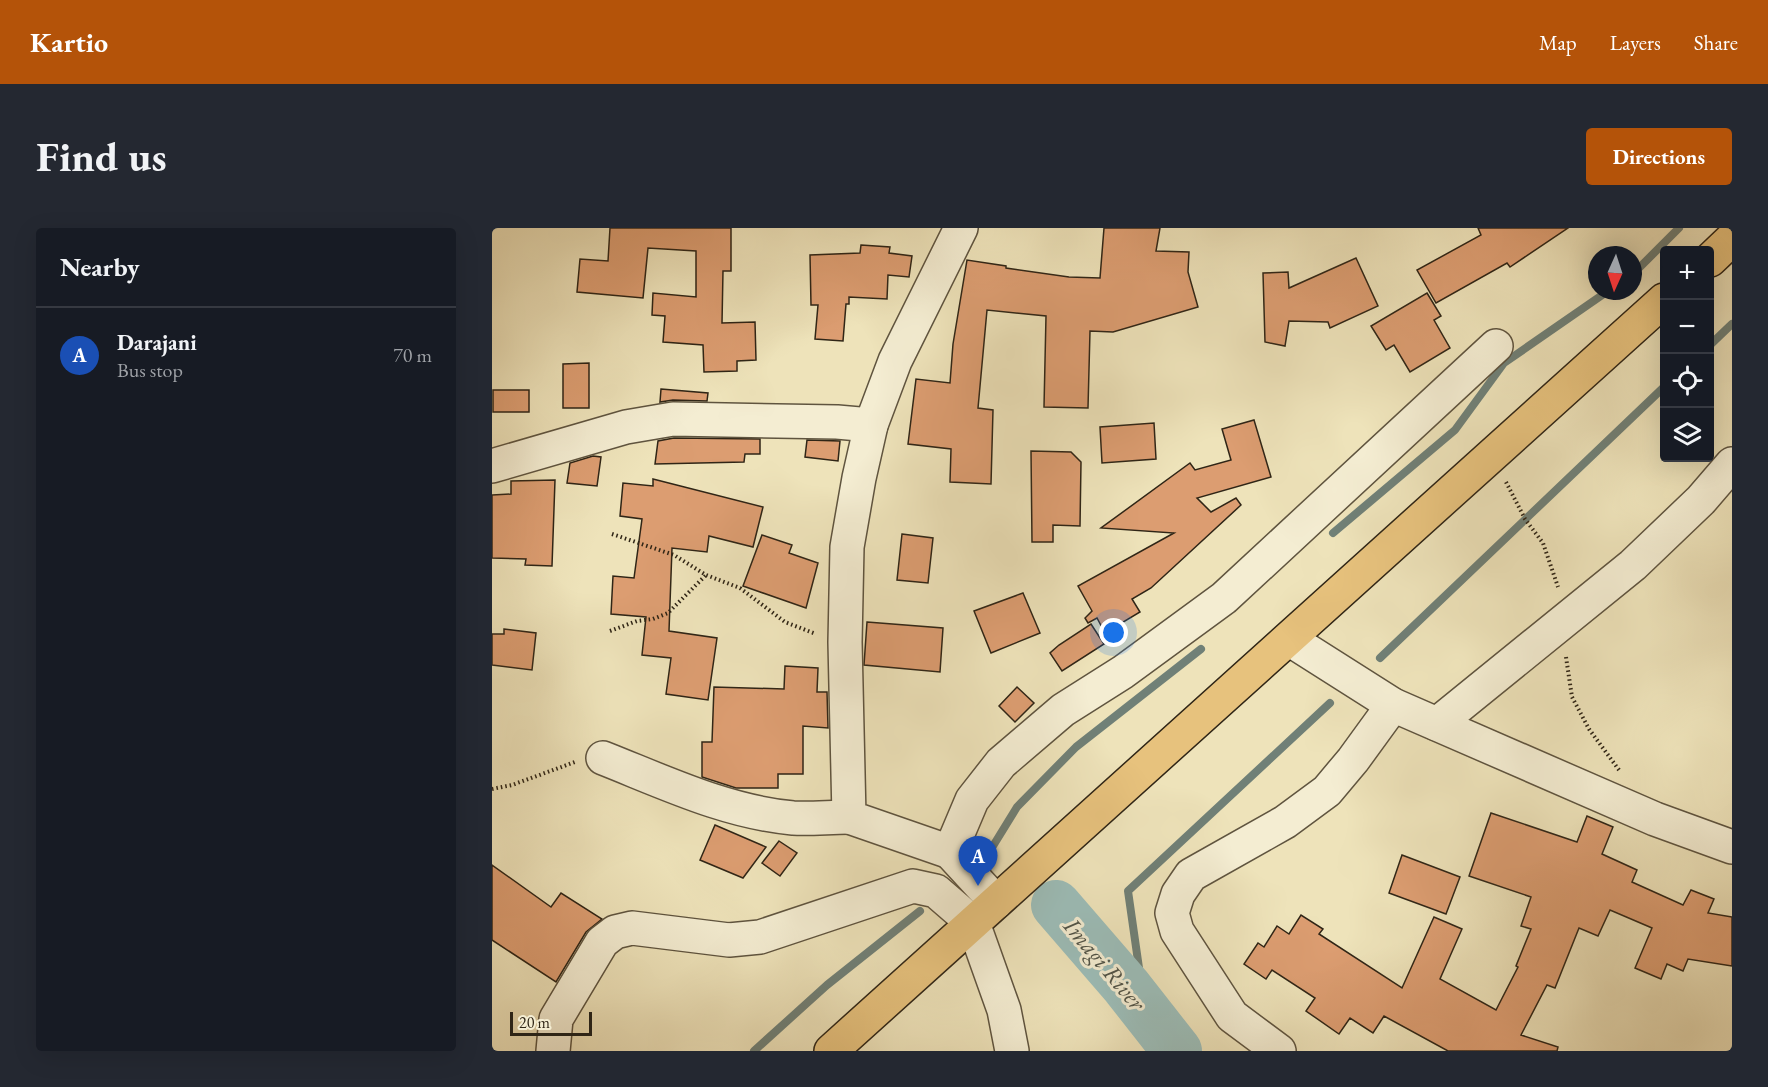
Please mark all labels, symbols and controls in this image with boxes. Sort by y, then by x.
text: Kartio [30,24,108,60]
text: Map [1539,29,1577,56]
text: Layers [1610,29,1661,56]
text: Share [1694,29,1738,56]
button: Directions [1586,128,1732,185]
text: Find us [36,129,167,184]
north arrow [1588,246,1642,300]
map controls [1660,246,1714,462]
button: + [1660,246,1714,300]
text: Nearby [60,250,140,284]
button: − [1660,300,1714,354]
text: Darajani [117,328,197,357]
text: A [72,342,87,368]
text: 70 m [393,342,432,368]
button: locate [1660,354,1714,408]
text: Bus stop [117,357,183,383]
button: layers [1660,408,1714,462]
your location [1099,618,1128,647]
pin: A [958,836,998,886]
water label: Imagi River [1057,910,1154,1018]
scale bar [510,1009,592,1036]
text: 20 m [519,1012,550,1033]

